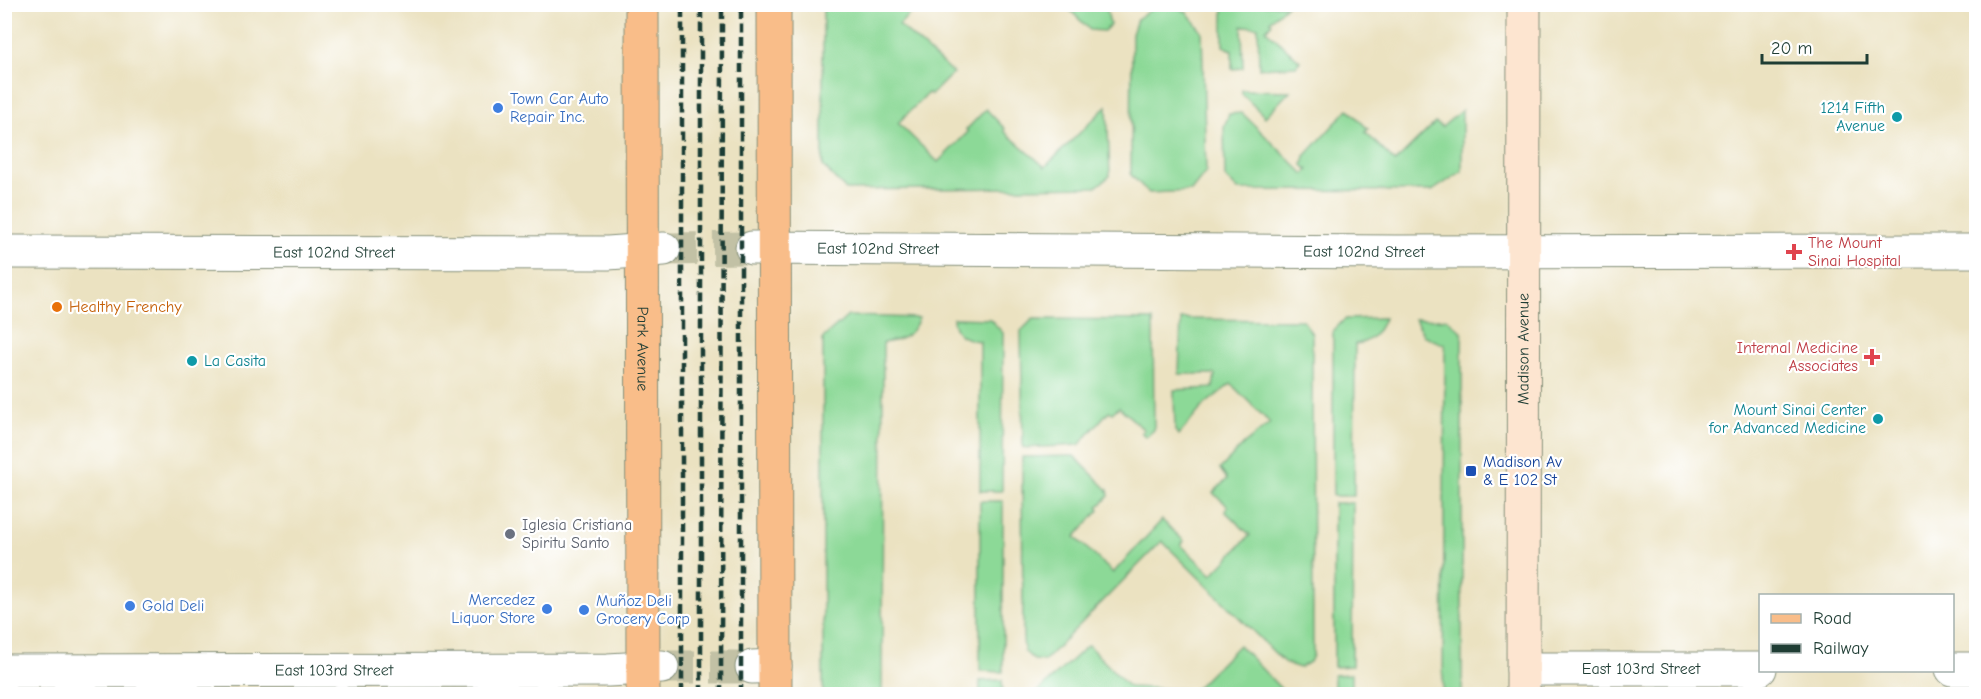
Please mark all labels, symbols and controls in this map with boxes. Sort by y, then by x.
scale bar [1762,27,1867,65]
text: 20 m [1771,38,1812,59]
place label: Town Car Auto Repair Inc. [510,90,609,126]
place label: 1214 Fifth Avenue [1820,99,1885,135]
marker: Town Car Auto Repair Inc. [491,101,505,115]
marker: 1214 Fifth Avenue [1890,110,1904,124]
place label: The Mount Sinai Hospital [1808,234,1901,270]
street label: East 102nd Street [817,239,939,258]
street label: East 102nd Street [1303,242,1425,261]
street label: East 102nd Street [273,243,395,262]
marker: The Mount Sinai Hospital [1785,243,1803,261]
street label: Madison Avenue [1514,293,1533,405]
place label: Healthy Frenchy [69,298,182,316]
marker: Healthy Frenchy [50,300,64,314]
street label: Park Avenue [633,307,652,391]
place label: Internal Medicine Associates [1737,339,1858,375]
marker: Internal Medicine Associates [1863,348,1881,366]
place label: La Casita [204,352,266,370]
marker: La Casita [185,354,199,368]
place label: Mount Sinai Center for Advanced Medicine [1708,401,1867,437]
marker: Mount Sinai Center for Advanced Medicine [1871,412,1885,426]
place label: Madison Av & E 102 St [1483,453,1562,489]
marker: Madison Av & E 102 St [1464,464,1478,478]
place label: Iglesia Cristiana Spiritu Santo [522,516,632,552]
marker: Iglesia Cristiana Spiritu Santo [503,527,517,541]
place label: Mercedez Liquor Store [451,591,535,627]
place label: Muñoz Deli Grocery Corp [596,592,690,628]
legend [1759,594,1954,672]
place label: Gold Deli [142,597,204,615]
marker: Gold Deli [123,599,137,613]
marker: Mercedez Liquor Store [540,602,554,616]
marker: Muñoz Deli Grocery Corp [577,603,591,617]
text: Road [1813,608,1852,629]
text: Railway [1813,638,1870,659]
street label: East 103rd Street [1582,660,1701,678]
street label: East 103rd Street [275,661,394,680]

